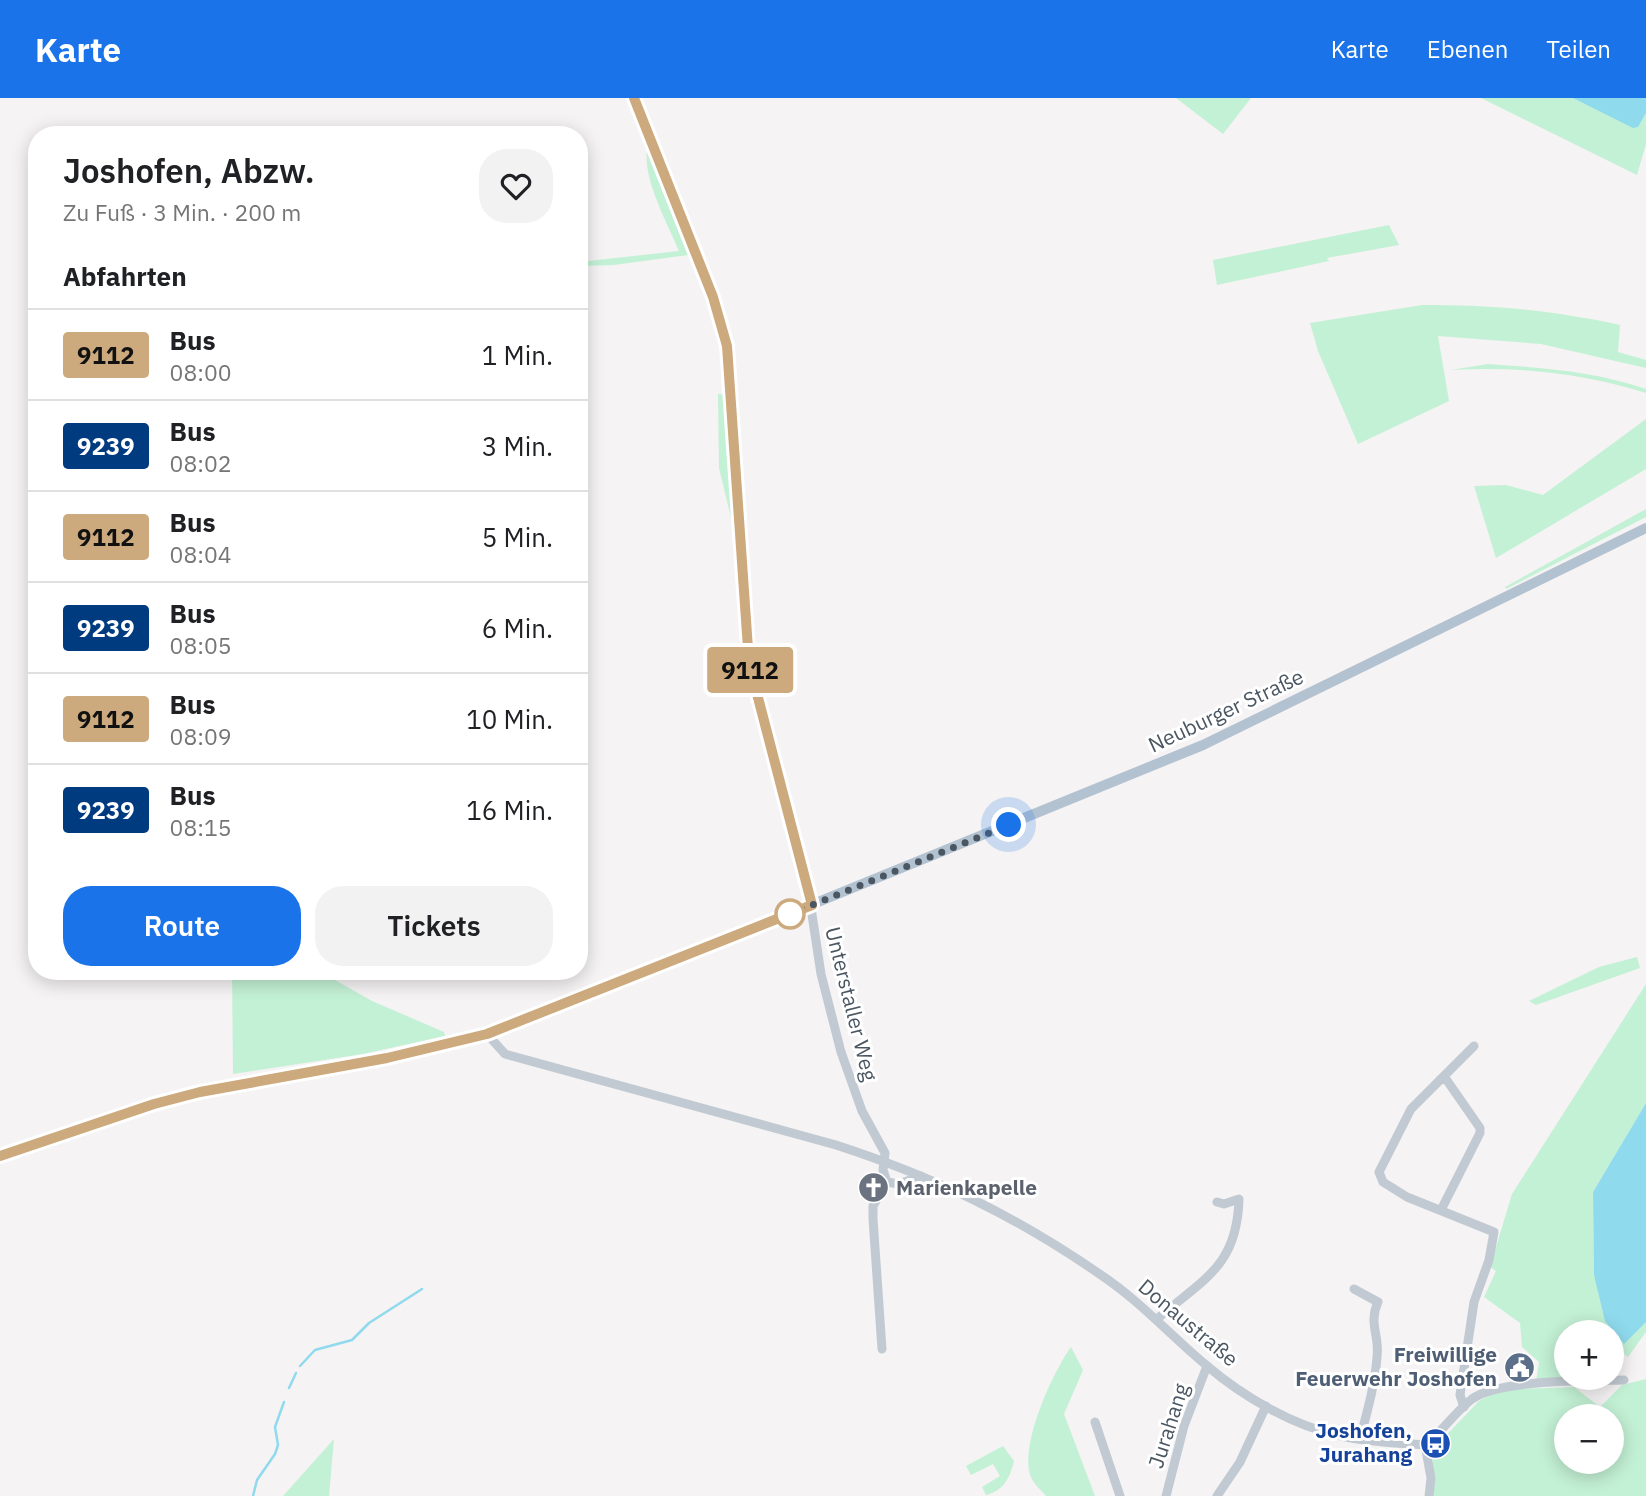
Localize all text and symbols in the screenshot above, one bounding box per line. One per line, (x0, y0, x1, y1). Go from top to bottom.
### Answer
text: Karte (35, 28, 121, 71)
text: Karte (1331, 33, 1389, 65)
text: Ebenen (1427, 33, 1508, 65)
text: Teilen (1546, 33, 1611, 65)
text: Joshofen, Abzw. (63, 149, 315, 192)
button: heart (479, 149, 553, 223)
text: Zu Fuß · 3 Min. · 200 m (63, 197, 301, 227)
text: Abfahrten (63, 259, 187, 293)
text: Bus (170, 323, 216, 357)
text: 1 Min. (482, 338, 553, 372)
text: 9112 (77, 339, 135, 371)
text: 08:00 (170, 357, 232, 387)
text: Bus (170, 414, 216, 448)
text: 3 Min. (482, 429, 553, 463)
text: 9239 (77, 430, 135, 462)
text: 08:02 (170, 448, 232, 478)
text: Bus (170, 505, 216, 539)
text: 5 Min. (482, 520, 553, 554)
text: 9112 (77, 521, 135, 553)
text: 08:04 (170, 539, 232, 569)
text: Bus (170, 596, 216, 630)
text: 6 Min. (482, 611, 553, 645)
text: 9239 (77, 612, 135, 644)
text: 08:05 (170, 630, 232, 660)
line badge: 9112 (701, 647, 799, 693)
text: 9112 (721, 654, 779, 686)
street label: Neuburger Straße (1143, 662, 1308, 758)
text: Bus (170, 687, 216, 721)
text: 10 Min. (466, 702, 553, 736)
text: 9112 (77, 703, 135, 735)
text: 08:09 (170, 721, 232, 751)
text: Bus (170, 778, 216, 812)
text: 16 Min. (466, 793, 553, 827)
text: 9239 (77, 794, 135, 826)
your location (991, 807, 1026, 842)
text: 08:15 (170, 812, 232, 842)
button: Route (63, 886, 301, 966)
button: Tickets (315, 886, 553, 966)
unlabelled marker (775, 899, 805, 929)
street label: Unterstaller Weg (819, 924, 885, 1084)
church icon: Marienkapelle (856, 1171, 890, 1205)
place label: Marienkapelle (896, 1173, 1037, 1201)
street label: Donaustraße (1133, 1272, 1244, 1372)
map controls (1554, 1320, 1624, 1474)
button: + (1554, 1320, 1624, 1390)
place label: Freiwillige Feuerwehr Joshofen (1295, 1340, 1497, 1392)
public building icon: Freiwillige Feuerwehr Joshofen (1503, 1350, 1537, 1384)
street label: Jurahang (1141, 1380, 1195, 1472)
button: − (1554, 1404, 1624, 1474)
place label: Joshofen, Jurahang (1315, 1416, 1412, 1468)
bus stop icon: Joshofen, Jurahang (1418, 1426, 1452, 1460)

